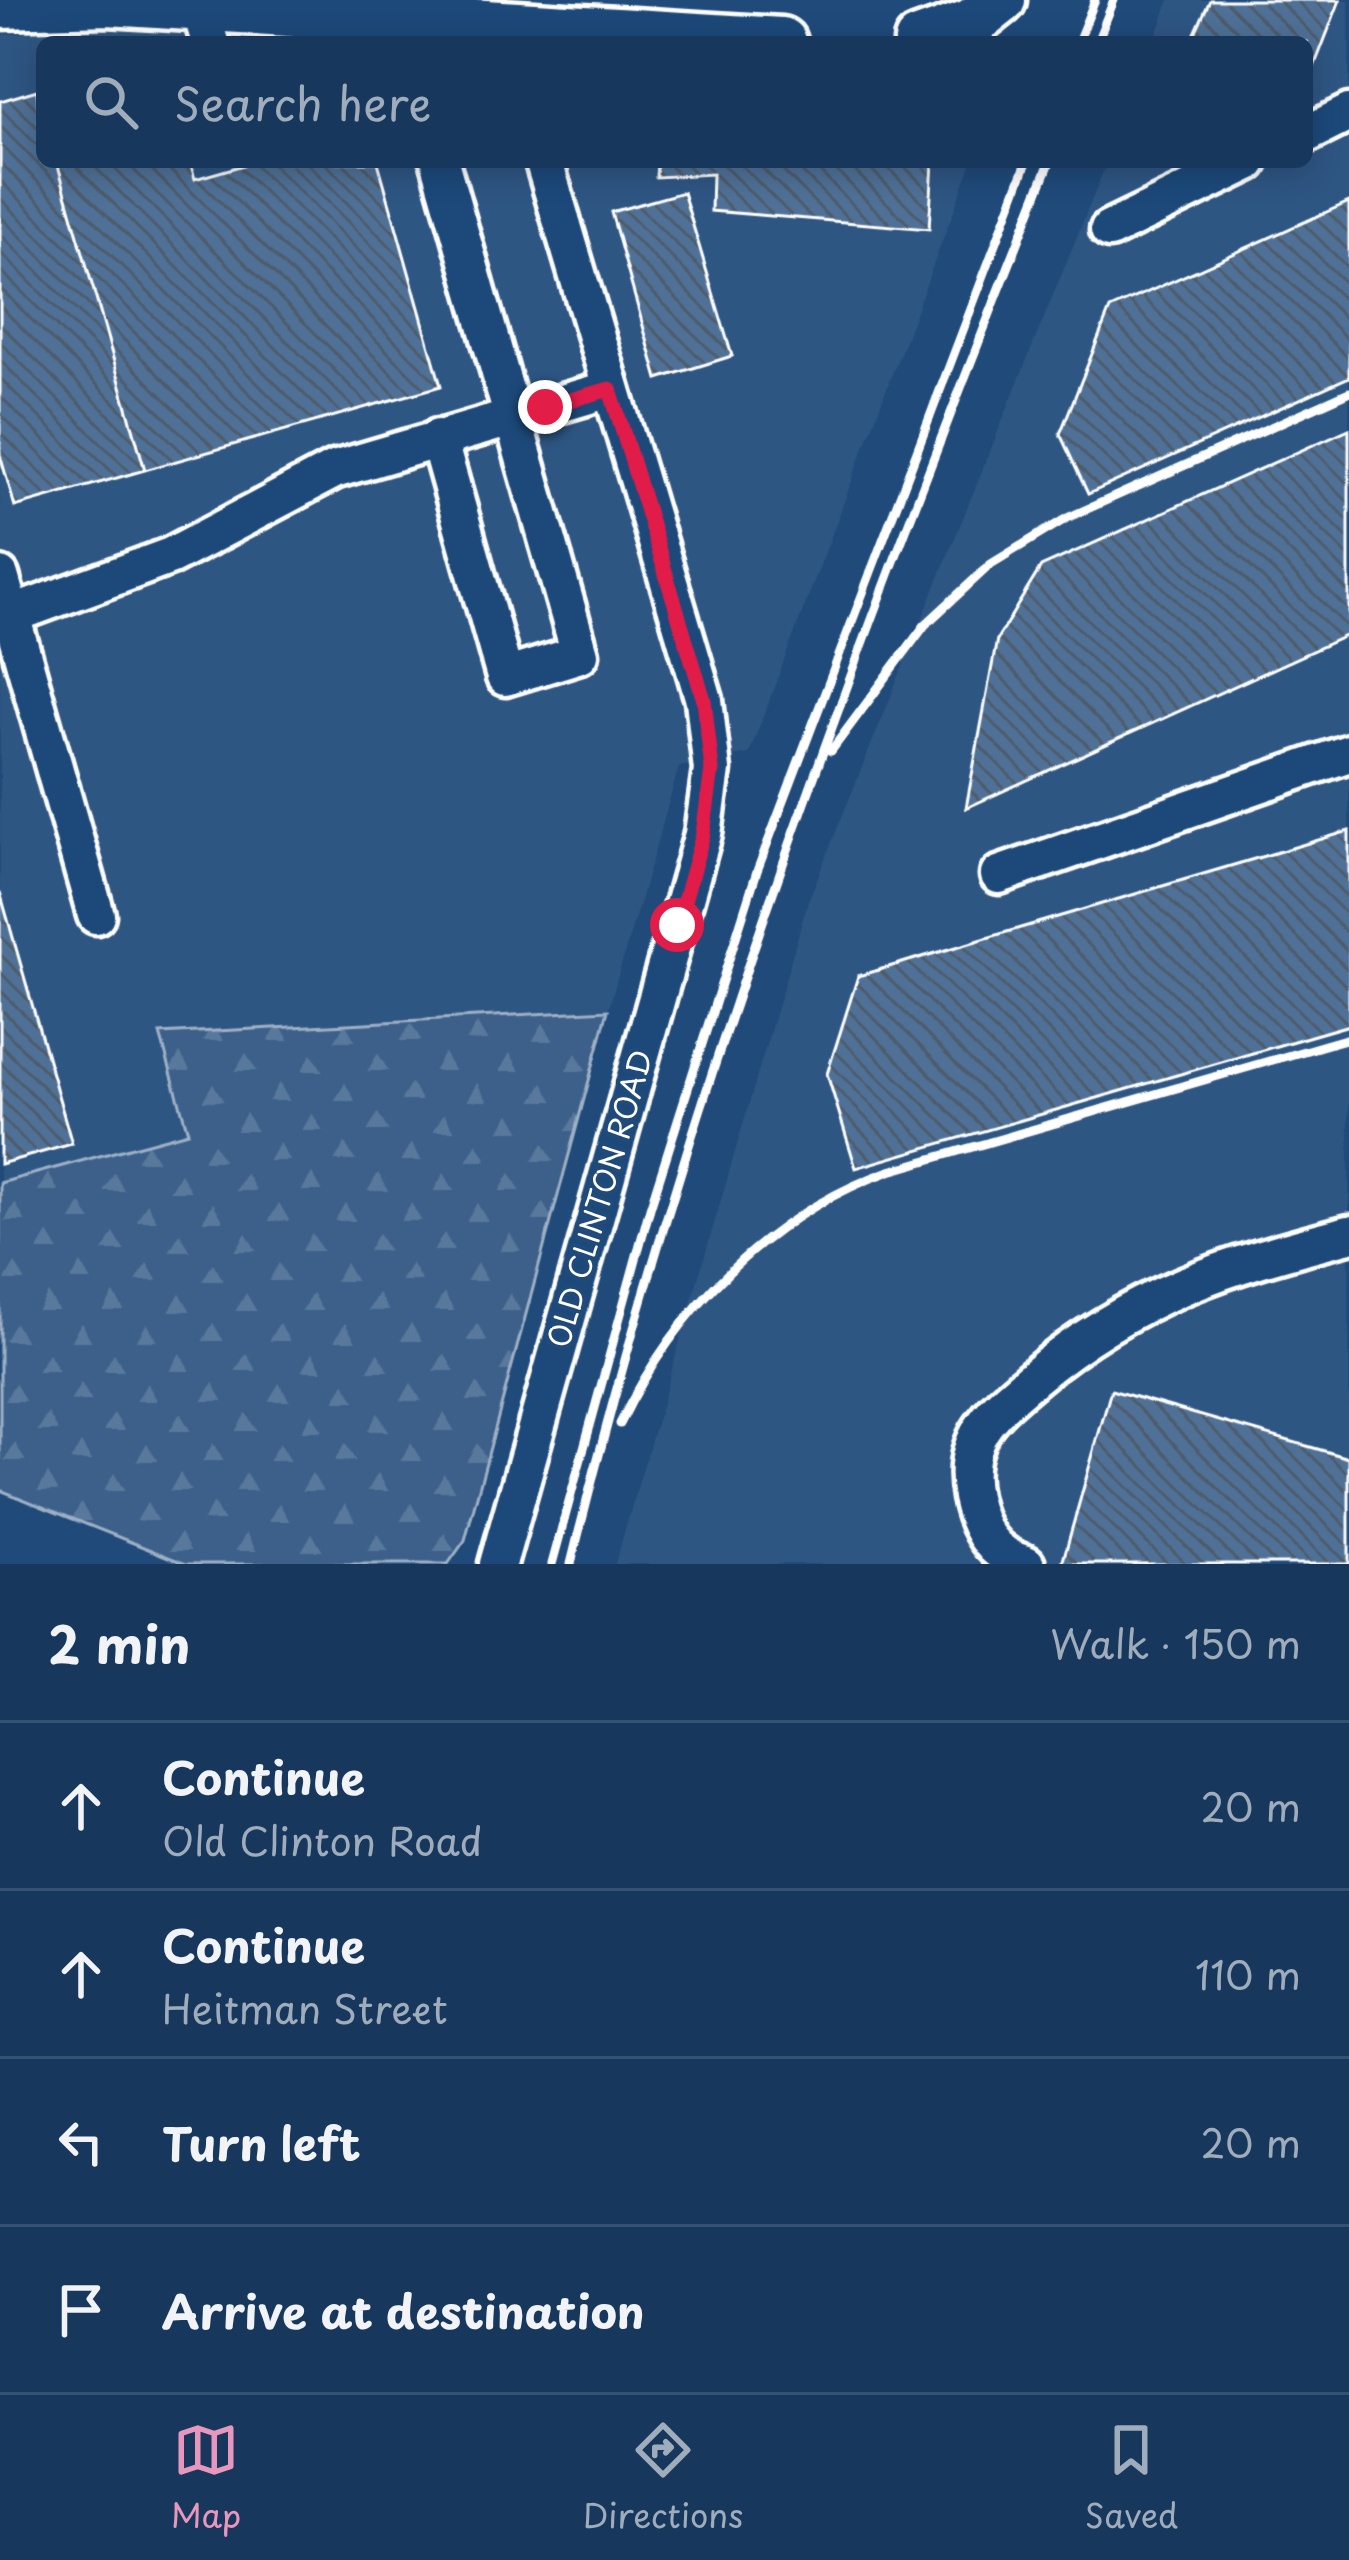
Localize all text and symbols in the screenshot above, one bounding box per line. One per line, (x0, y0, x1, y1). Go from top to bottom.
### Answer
search box (36, 36, 1313, 168)
text: Search here (174, 68, 431, 136)
icon: search (78, 69, 144, 135)
route end (518, 380, 572, 434)
route start (650, 898, 704, 952)
street label: OLD CLINTON ROAD (535, 1044, 663, 1352)
text: 2 min (48, 1604, 190, 1681)
text: Walk · 150 m (1050, 1613, 1301, 1672)
text: Continue (162, 1742, 365, 1810)
icon: ahead (48, 1773, 114, 1839)
text: 20 m (1200, 1776, 1301, 1835)
text: Old Clinton Road (162, 1810, 482, 1869)
text: Continue (162, 1910, 365, 1978)
icon: ahead (48, 1941, 114, 2007)
text: 110 m (1195, 1944, 1301, 2003)
text: Heitman Street (162, 1978, 448, 2037)
text: Turn left (162, 2108, 361, 2176)
icon: left (48, 2109, 114, 2175)
text: 20 m (1200, 2112, 1301, 2171)
text: Arrive at destination (162, 2276, 645, 2344)
icon: arrive (48, 2277, 114, 2343)
tab: Map (171, 2417, 241, 2539)
tab: Directions (583, 2417, 743, 2539)
tab: Saved (1085, 2417, 1178, 2539)

